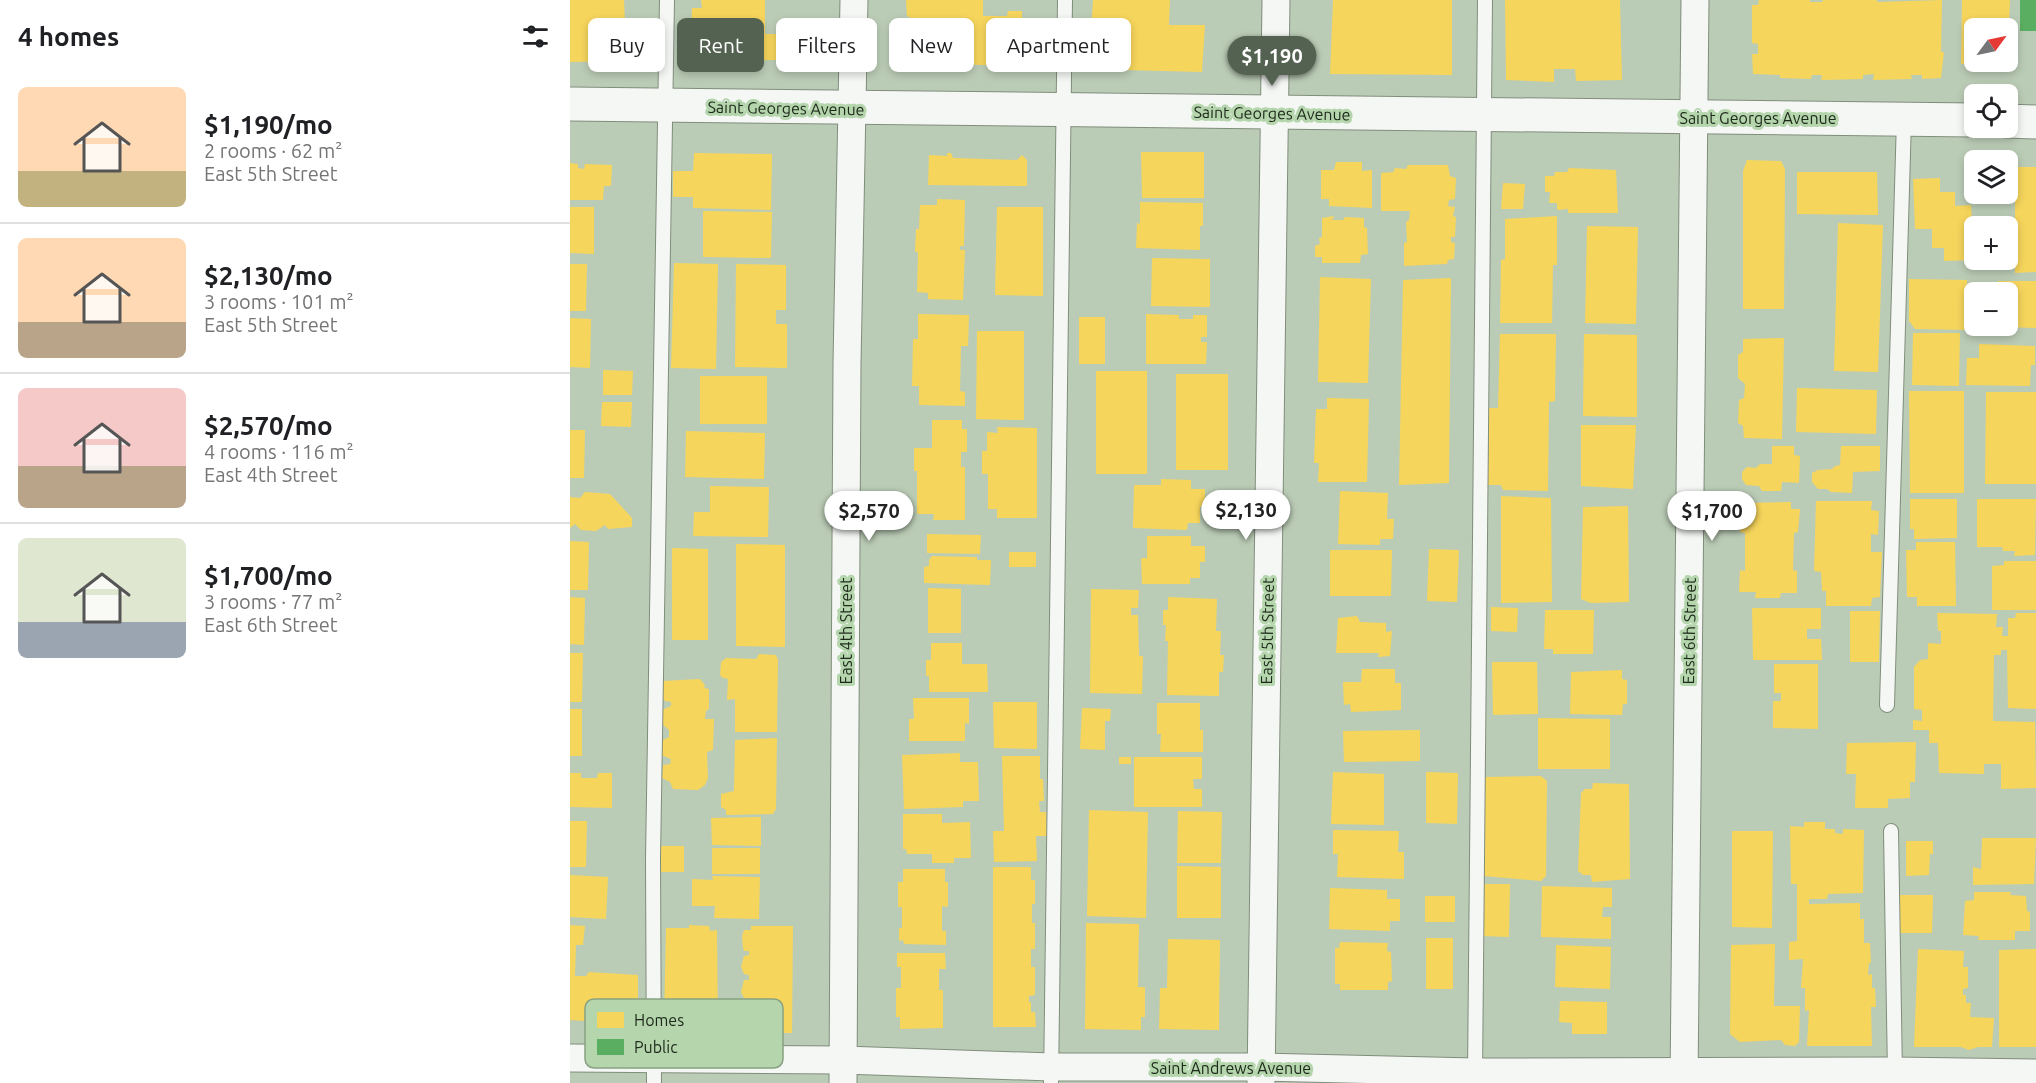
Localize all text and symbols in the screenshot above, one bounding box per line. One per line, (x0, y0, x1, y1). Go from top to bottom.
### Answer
chip: Buy (588, 18, 665, 72)
chip: Rent (677, 18, 764, 72)
chip: Filters (776, 18, 877, 72)
chip: New (889, 18, 974, 72)
chip: Apartment (986, 18, 1131, 72)
north arrow (1964, 18, 2018, 72)
map controls (1964, 18, 2018, 336)
icon: filters (519, 20, 552, 53)
text: 4 homes (18, 22, 119, 51)
pin: $1,190 (1223, 36, 1321, 87)
text: $1,190 (1241, 44, 1303, 67)
button: locate (1964, 84, 2018, 138)
street label: Saint Georges Avenue (707, 98, 865, 118)
street label: Saint Georges Avenue (1193, 103, 1351, 123)
street label: Saint Georges Avenue (1680, 109, 1837, 127)
text: $1,190/mo (204, 110, 333, 139)
icon: home (66, 111, 138, 183)
text: 2 rooms · 62 m² (204, 139, 342, 162)
button: layers (1964, 150, 2018, 204)
text: East 5th Street (204, 162, 338, 185)
button: + (1964, 216, 2018, 270)
text: $2,130/mo (204, 261, 333, 290)
icon: home (66, 262, 138, 334)
button: − (1964, 282, 2018, 336)
text: 3 rooms · 101 m² (204, 290, 354, 313)
text: East 5th Street (204, 313, 338, 336)
text: $2,570/mo (204, 411, 333, 440)
icon: home (66, 412, 138, 484)
text: 4 rooms · 116 m² (204, 440, 354, 463)
text: East 4th Street (204, 463, 338, 486)
pin: $2,130 (1197, 490, 1295, 541)
pin: $2,570 (820, 491, 918, 542)
pin: $1,700 (1663, 491, 1761, 542)
text: $2,130 (1215, 498, 1277, 521)
text: $2,570 (838, 499, 900, 522)
text: $1,700 (1681, 499, 1743, 522)
text: $1,700/mo (204, 561, 333, 590)
icon: home (66, 562, 138, 634)
street label: East 4th Street (837, 577, 855, 684)
street label: East 5th Street (1257, 577, 1277, 685)
street label: East 6th Street (1679, 577, 1699, 685)
text: 3 rooms · 77 m² (204, 590, 342, 613)
text: East 6th Street (204, 613, 338, 636)
legend (585, 999, 783, 1068)
text: Homes (634, 1011, 684, 1029)
text: Public (634, 1038, 678, 1056)
street label: Saint Andrews Avenue (1151, 1059, 1311, 1077)

